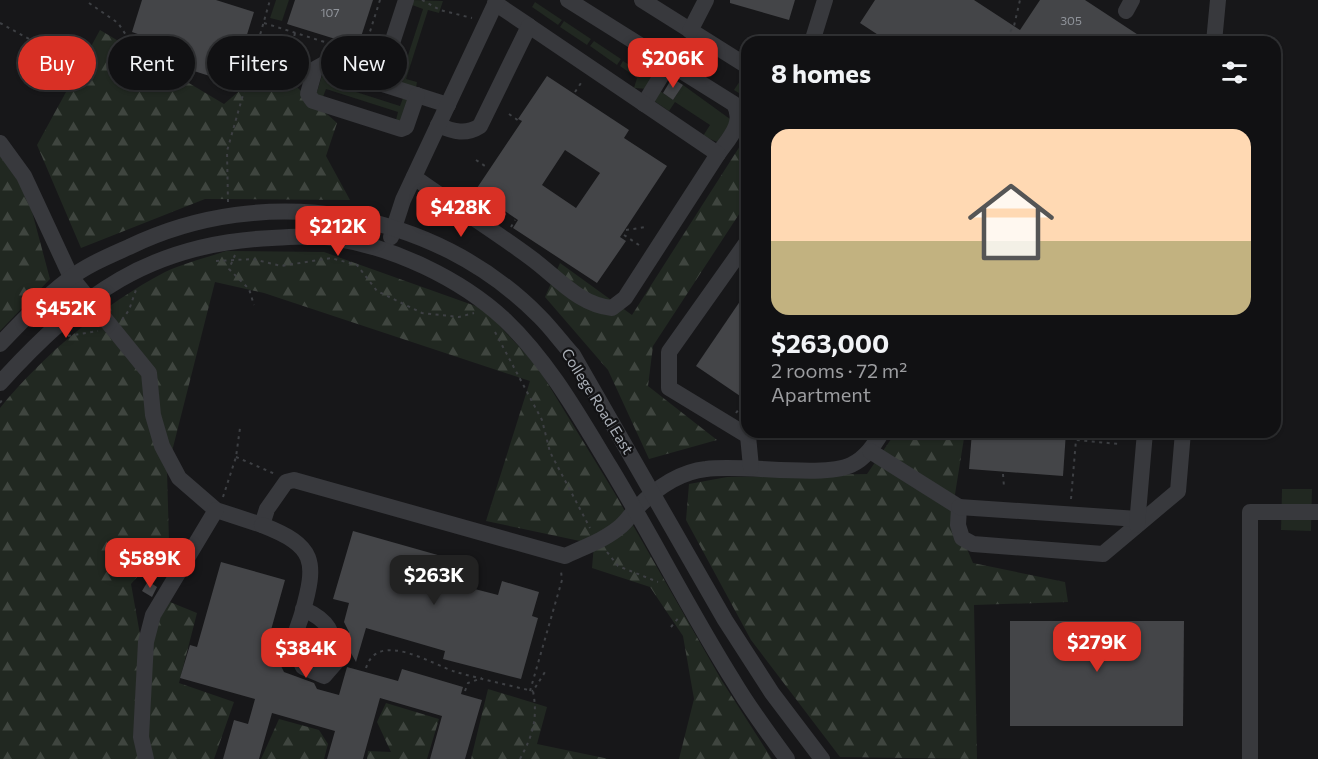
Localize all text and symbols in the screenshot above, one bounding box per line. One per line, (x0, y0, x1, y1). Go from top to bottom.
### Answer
house number: 107 (320, 5, 340, 19)
house number: 305 (1060, 13, 1082, 27)
chip: Buy (18, 36, 96, 90)
chip: Rent (108, 36, 195, 90)
chip: Filters (207, 36, 309, 90)
chip: New (321, 36, 407, 90)
pin: $206K (631, 38, 715, 89)
text: $206K (642, 45, 704, 69)
icon: filters (1218, 56, 1251, 89)
text: 8 homes (771, 57, 871, 88)
icon: home (957, 168, 1065, 276)
pin: $428K (419, 187, 503, 238)
text: $428K (430, 194, 492, 218)
pin: $212K (296, 206, 380, 257)
text: $212K (309, 213, 367, 237)
pin: $452K (24, 288, 108, 339)
text: $452K (36, 295, 96, 319)
text: $263,000 (771, 327, 889, 358)
street label: College Road East (558, 345, 638, 457)
text: 2 rooms · 72 m² (771, 358, 907, 382)
text: Apartment (771, 382, 871, 406)
pin: $589K (108, 538, 192, 589)
text: $589K (119, 545, 181, 569)
pin: $263K (392, 555, 476, 606)
text: $263K (404, 562, 464, 586)
pin: $279K (1055, 622, 1139, 673)
pin: $384K (264, 628, 348, 679)
text: $279K (1067, 629, 1127, 653)
text: $384K (275, 635, 337, 659)

